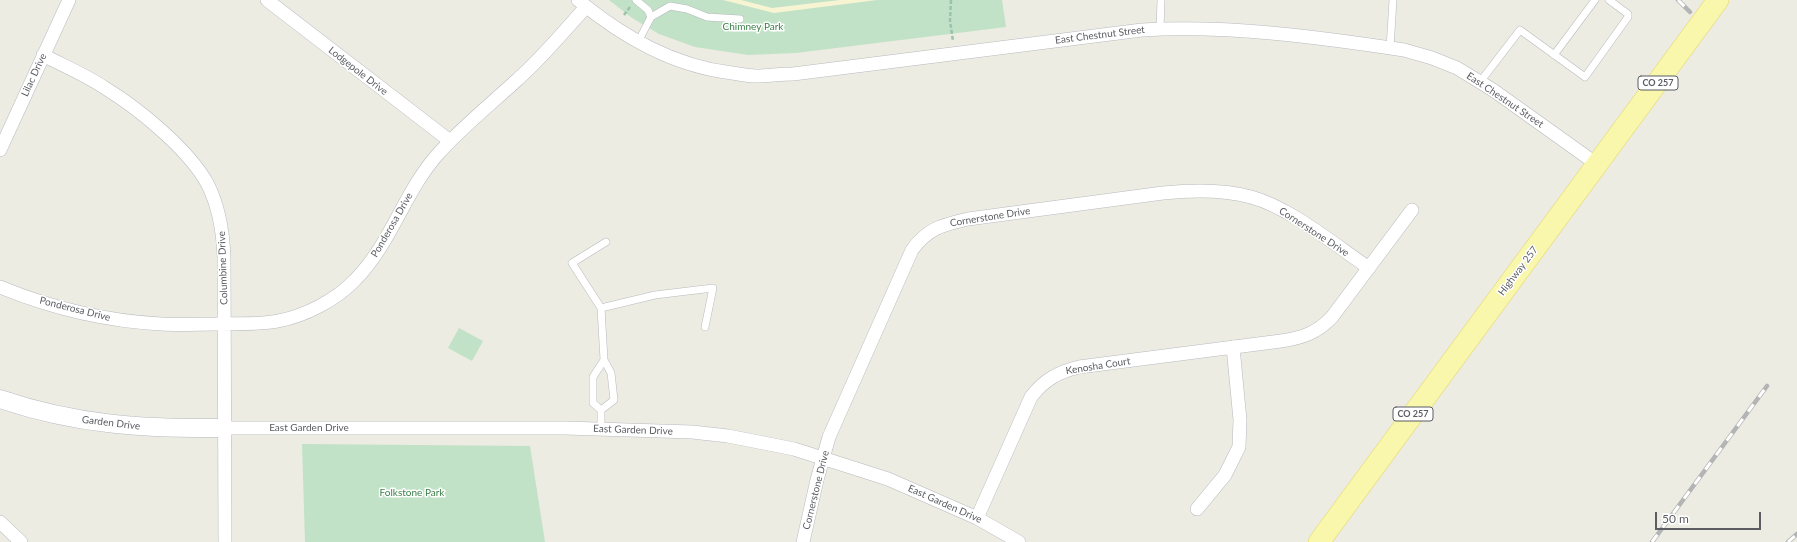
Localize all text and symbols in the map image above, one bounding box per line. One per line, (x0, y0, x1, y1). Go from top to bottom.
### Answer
park label: Chimney Park (723, 21, 783, 33)
street label: East Chestnut Street (1054, 24, 1146, 46)
street label: Lodgepole Drive (326, 44, 390, 98)
street label: Lilac Drive (19, 52, 49, 98)
street label: East Chestnut Street (1464, 70, 1546, 130)
road number: CO 257 (1638, 76, 1678, 90)
street label: Ponderosa Drive (369, 191, 415, 259)
street label: Cornerstone Drive (949, 205, 1031, 229)
street label: Cornerstone Drive (1277, 205, 1351, 259)
street label: Columbine Drive (216, 231, 230, 305)
street label: Highway 257 (1496, 244, 1540, 298)
street label: Ponderosa Drive (38, 294, 112, 324)
street label: Kenosha Court (1065, 355, 1131, 377)
road number: CO 257 (1393, 407, 1433, 421)
street label: Garden Drive (81, 413, 141, 433)
street label: East Garden Drive (269, 422, 349, 434)
street label: East Garden Drive (593, 423, 673, 437)
street label: Cornerstone Drive (800, 449, 832, 531)
street label: East Garden Drive (906, 482, 984, 526)
park label: Folkstone Park (380, 487, 444, 499)
scale bar (1657, 504, 1763, 530)
text: 50 m (1662, 511, 1689, 526)

